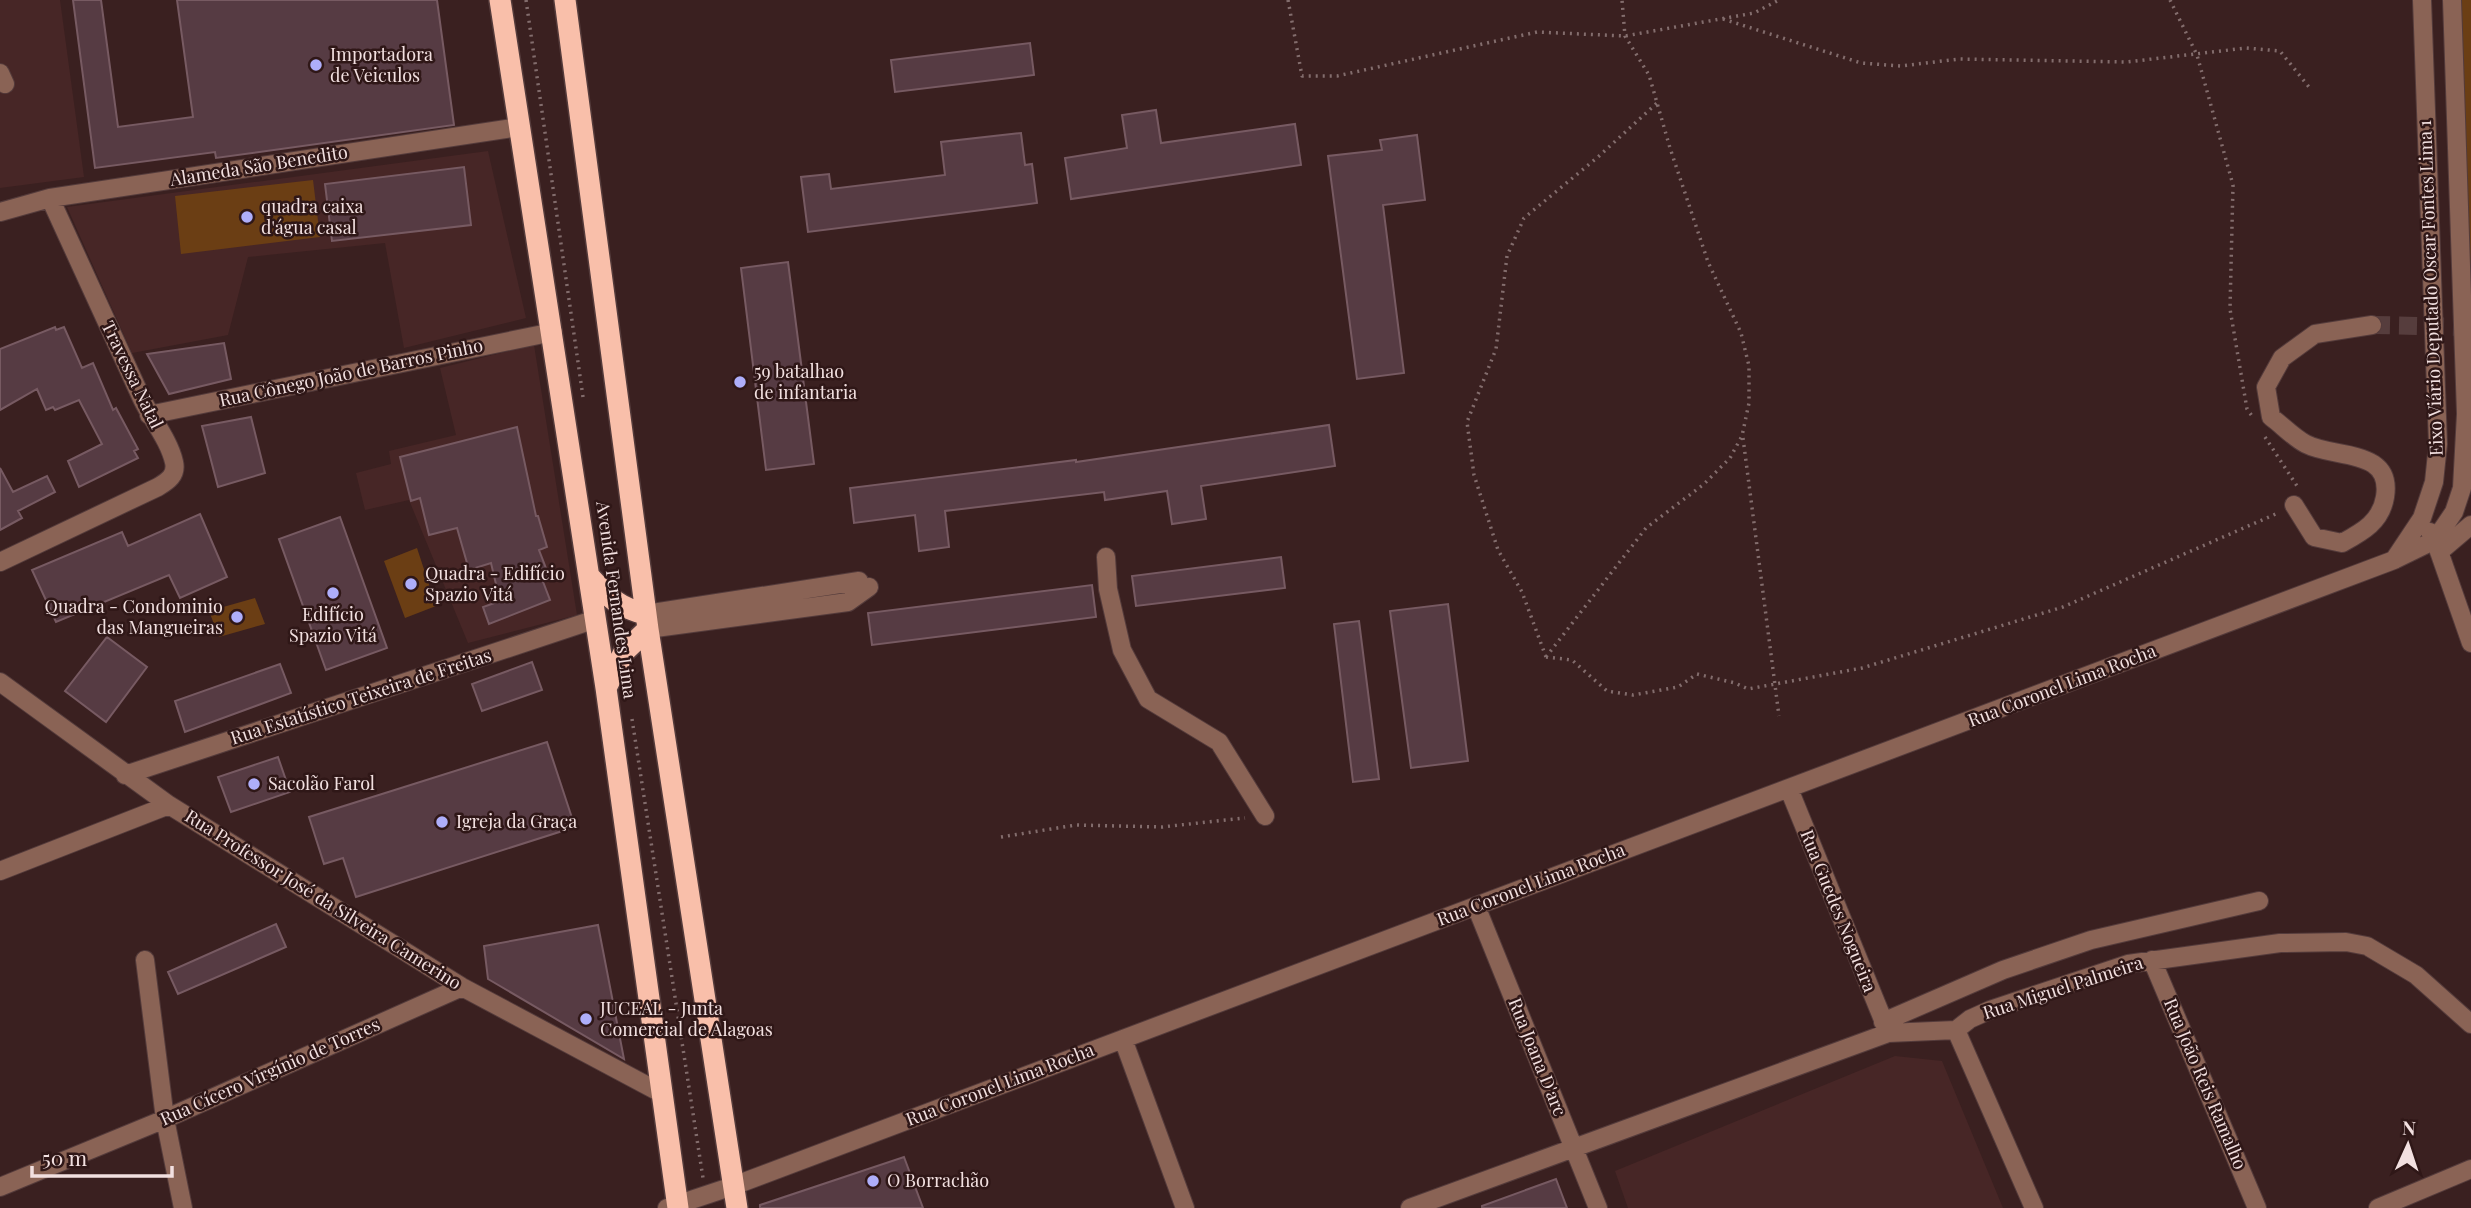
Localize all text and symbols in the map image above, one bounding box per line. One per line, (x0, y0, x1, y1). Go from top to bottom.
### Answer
place label: Importadora de Veiculos (330, 42, 433, 87)
marker: Importadora de Veiculos (308, 57, 324, 73)
street label: Eixo Viário Deputado Oscar Fontes Lima 1 (2412, 119, 2448, 456)
street label: Alameda São Benedito (167, 139, 349, 191)
place label: quadra caixa d'água casal (261, 194, 364, 239)
marker: quadra caixa d'água casal (239, 209, 255, 225)
street label: Travessa Natal (96, 317, 169, 432)
street label: Rua Cônego João de Barros Pinho (217, 332, 485, 412)
place label: 59 batalhao de infantaria (754, 359, 857, 404)
marker: 59 batalhao de infantaria (732, 374, 748, 390)
street label: Avenida Fernandes Lima (591, 499, 643, 700)
place label: Quadra - Edifício Spazio Vitá (425, 561, 565, 606)
marker: Quadra - Edifício Spazio Vitá (403, 576, 419, 592)
marker: Edifício Spazio Vitá (325, 585, 341, 601)
place label: Quadra - Condominio das Mangueiras (45, 594, 223, 639)
place label: Edifício Spazio Vitá (289, 602, 377, 647)
marker: Quadra - Condominio das Mangueiras (229, 609, 245, 625)
street label: Rua Coronel Lima Rocha (1964, 638, 2159, 732)
street label: Rua Estatístico Teixeira de Freitas (227, 642, 494, 750)
place label: Sacolão Farol (268, 771, 375, 795)
marker: Sacolão Farol (246, 776, 262, 792)
street label: Rua Professor José da Silveira Camerino (181, 804, 466, 995)
place label: Igreja da Graça (456, 809, 577, 833)
marker: Igreja da Graça (434, 814, 450, 830)
street label: Rua Guedes Nogueira (1795, 826, 1883, 995)
street label: Rua Coronel Lima Rocha (1433, 837, 1628, 931)
street label: Rua Miguel Palmeira (1980, 950, 2146, 1024)
street label: Rua Joana D'arc (1503, 994, 1573, 1119)
street label: Rua João Reis Ramalho (2159, 994, 2253, 1173)
place label: JUCEAL - Junta Comercial de Alagoas (599, 996, 773, 1041)
marker: JUCEAL - Junta Comercial de Alagoas (578, 1011, 594, 1027)
street label: Rua Cícero Virgínio de Torres (156, 1012, 383, 1130)
street label: Rua Coronel Lima Rocha (902, 1037, 1097, 1131)
north arrow (2373, 1110, 2443, 1180)
text: N (2401, 1114, 2417, 1140)
scale bar (32, 1134, 172, 1178)
text: 50 m (42, 1143, 88, 1171)
place label: O Borrachão (887, 1168, 989, 1192)
marker: O Borrachão (865, 1173, 881, 1189)

